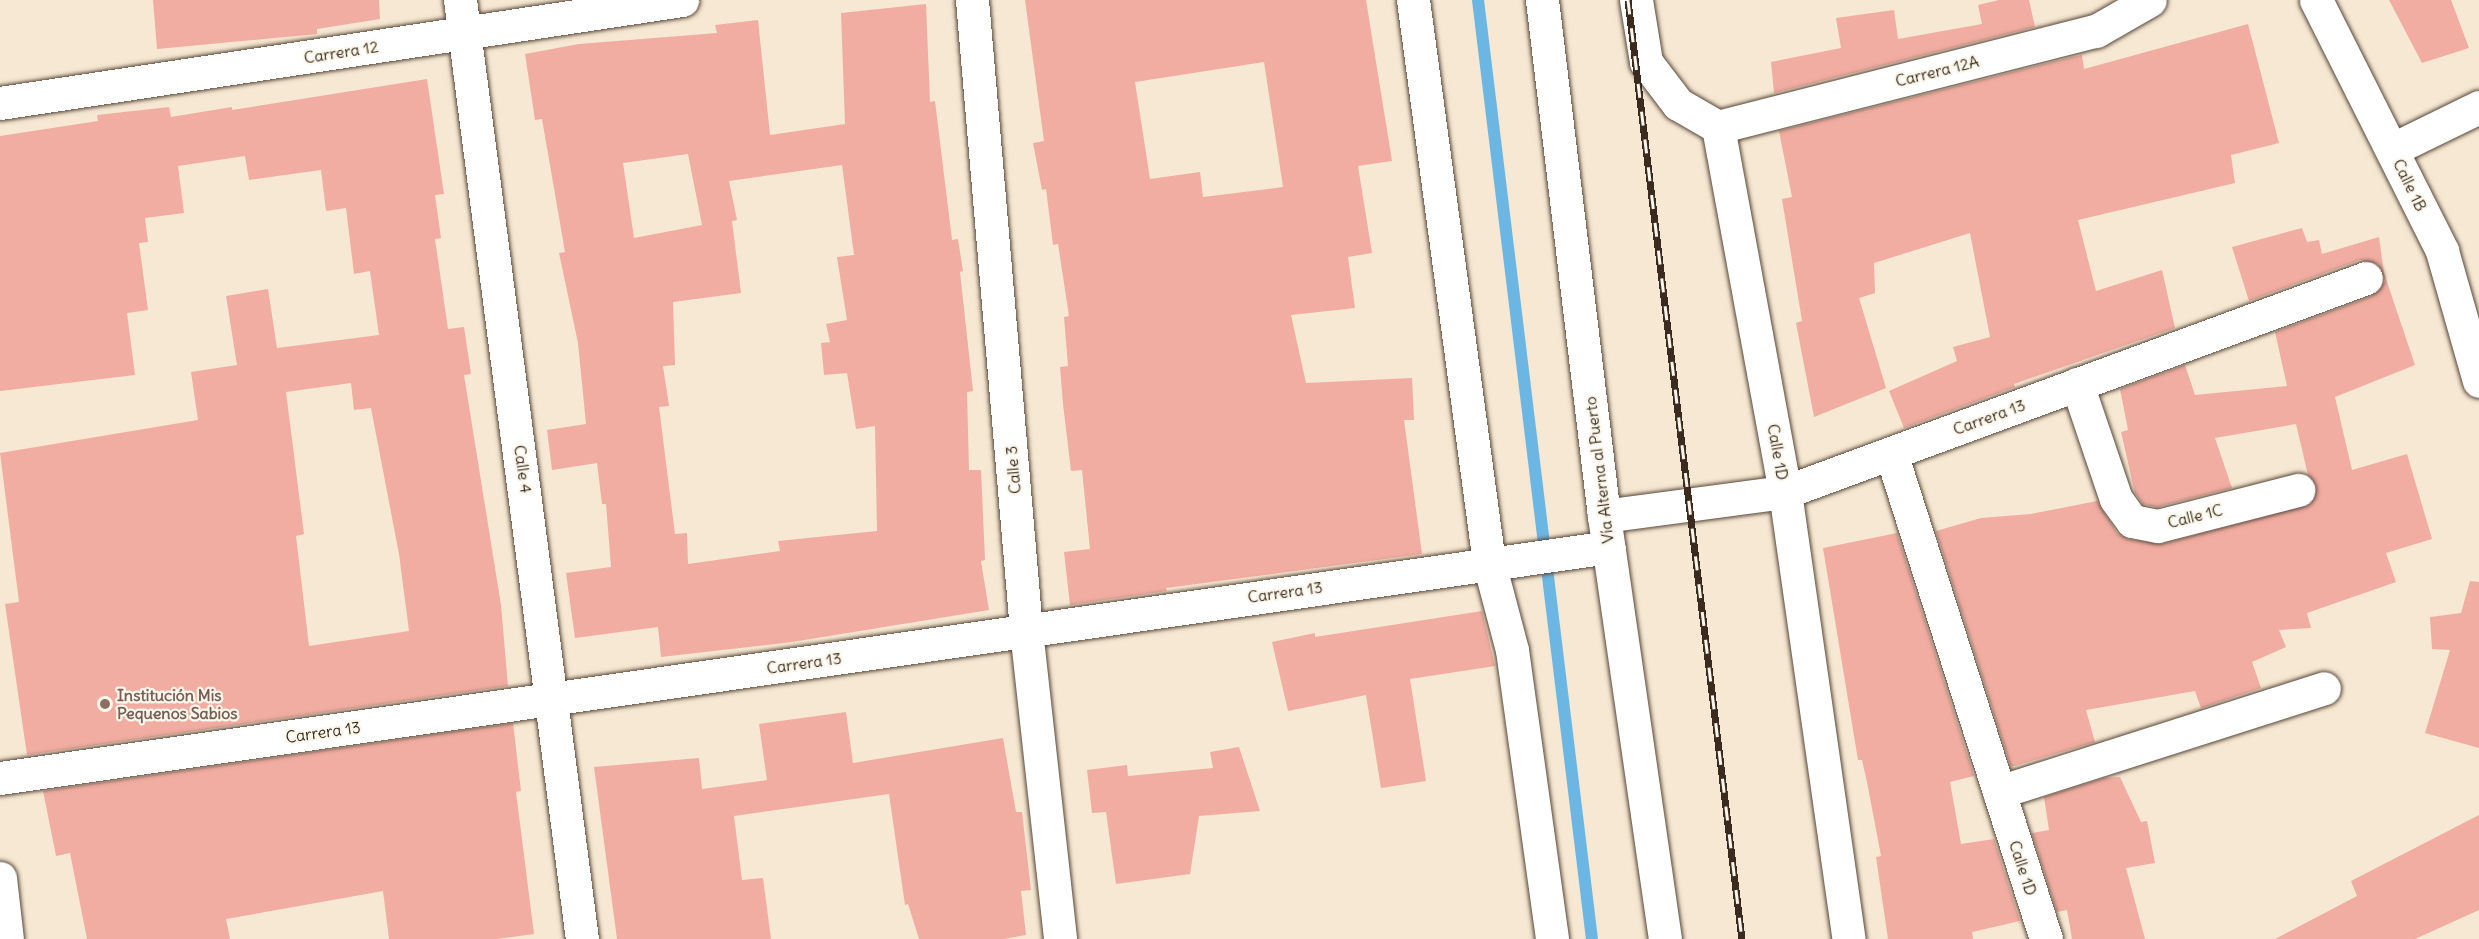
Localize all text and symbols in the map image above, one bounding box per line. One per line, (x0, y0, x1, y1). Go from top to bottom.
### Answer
street label: Carrera 12 (302, 37, 380, 67)
street label: Carrera 12A (1893, 51, 1981, 91)
street label: Calle 1B (2389, 156, 2431, 214)
street label: Vía Alterna al Puerto (1580, 395, 1618, 545)
street label: Carrera 13 (1950, 395, 2028, 439)
street label: Calle 1D (1764, 422, 1792, 482)
street label: Calle 4 (510, 444, 536, 494)
street label: Calle 3 (1001, 445, 1025, 495)
street label: Calle 1C (2166, 500, 2224, 532)
street label: Carrera 13 (1246, 577, 1324, 607)
street label: Carrera 13 (765, 648, 843, 678)
place label: Institución Mis Pequenos Sabios (117, 685, 237, 723)
marker: Institución Mis Pequenos Sabios (98, 697, 112, 711)
street label: Carrera 13 (284, 717, 362, 747)
street label: Calle 1D (2005, 838, 2041, 898)

